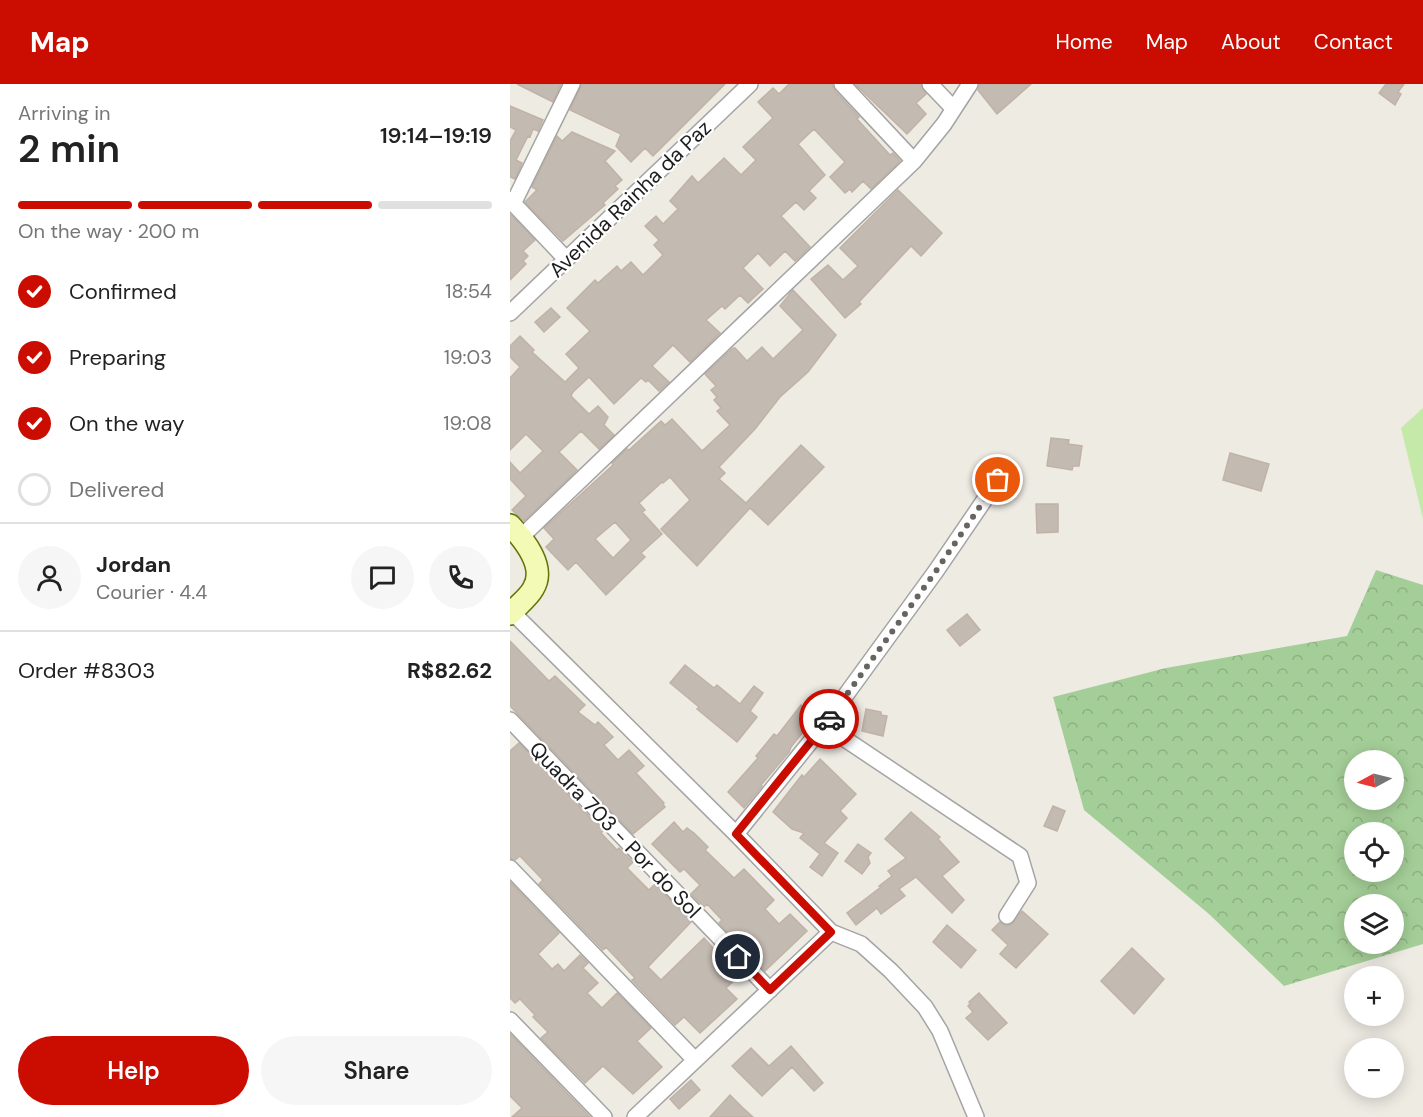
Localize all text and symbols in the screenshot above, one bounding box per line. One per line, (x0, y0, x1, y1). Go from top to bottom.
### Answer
text: Map (30, 24, 90, 61)
text: Home (1055, 28, 1113, 56)
text: Map (1146, 28, 1188, 56)
text: About (1221, 28, 1281, 56)
text: Contact (1314, 28, 1393, 56)
text: Arriving in (18, 100, 110, 126)
street label: Avenida Rainha da Paz (543, 114, 717, 284)
text: 19:14–19:19 (380, 121, 492, 150)
text: 2 min (18, 123, 120, 174)
text: On the way · 200 m (18, 218, 199, 244)
icon: check (18, 275, 51, 308)
text: Confirmed (69, 277, 177, 306)
text: 18:54 (445, 278, 492, 304)
icon: check (18, 341, 51, 374)
text: Preparing (69, 343, 166, 372)
text: 19:03 (444, 344, 492, 370)
icon: check (18, 407, 51, 440)
text: On the way (69, 409, 184, 438)
text: 19:08 (443, 410, 492, 436)
pin (972, 454, 1023, 505)
icon: bag (981, 463, 1014, 496)
text: Delivered (69, 475, 164, 504)
button: person (18, 546, 81, 609)
button: chat (351, 546, 414, 609)
button: phone (429, 546, 492, 609)
text: Jordan (96, 550, 171, 579)
text: Courier · 4.4 (96, 579, 207, 605)
text: Order #8303 (18, 656, 155, 685)
text: R$82.62 (407, 656, 492, 685)
courier (799, 689, 859, 749)
icon: car (813, 703, 846, 736)
street label: Quadra 703 - Por do Sol (523, 735, 707, 925)
north arrow (1344, 750, 1404, 810)
map controls (1344, 750, 1404, 1098)
button: locate (1344, 822, 1404, 882)
button: layers (1344, 894, 1404, 954)
pin (712, 931, 763, 982)
icon: home (721, 940, 754, 973)
button: + (1344, 966, 1404, 1026)
button: Help (18, 1036, 249, 1105)
button: Share (261, 1036, 492, 1105)
button: − (1344, 1038, 1404, 1098)

